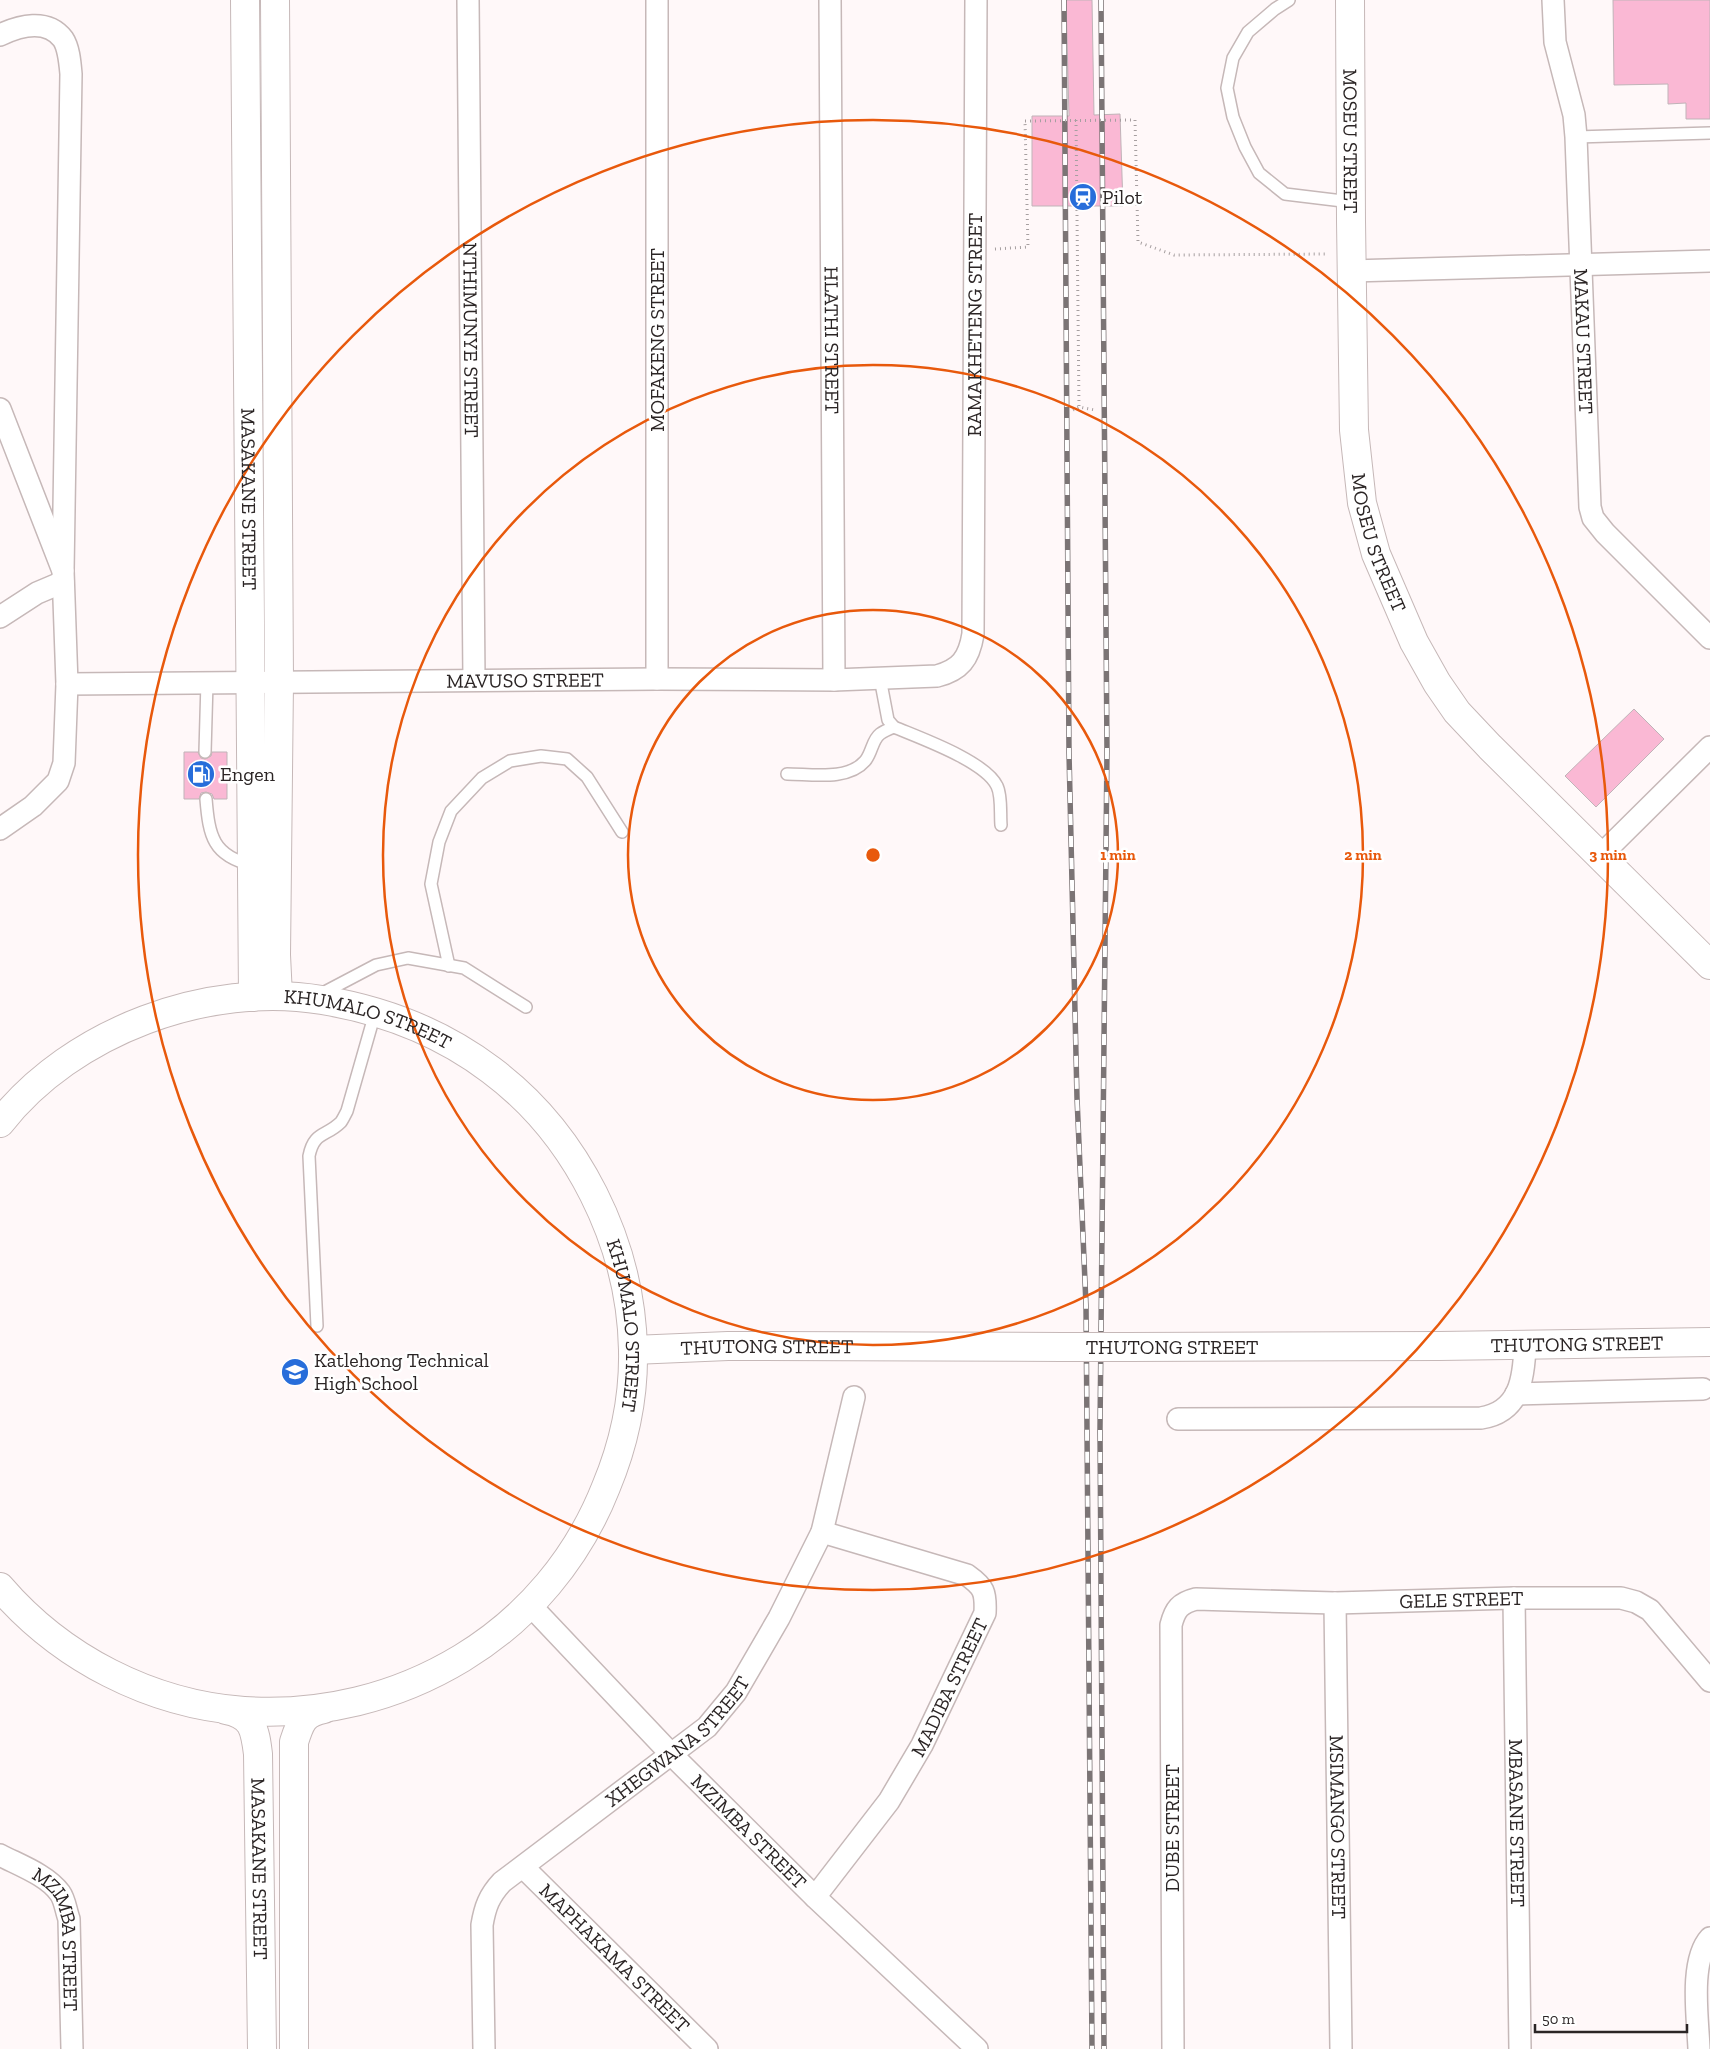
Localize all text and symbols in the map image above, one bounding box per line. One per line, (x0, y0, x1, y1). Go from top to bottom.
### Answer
street label: MOSEU STREET (1338, 69, 1363, 213)
station icon: Pilot (1068, 182, 1098, 212)
place label: Pilot (1102, 185, 1143, 209)
street label: RAMAKHETENG STREET (962, 213, 987, 437)
street label: NTHIMUNYE STREET (458, 242, 484, 438)
street label: MOFAKENG STREET (645, 248, 669, 432)
street label: HLATHI STREET (820, 266, 844, 414)
street label: MAKAU STREET (1569, 268, 1598, 415)
street label: MASAKANE STREET (236, 408, 262, 590)
street label: MOSEU STREET (1347, 472, 1412, 616)
street label: MAVUSO STREET (446, 667, 604, 693)
fuel station icon: Engen (186, 759, 216, 789)
place label: Engen (220, 762, 276, 786)
centre of rings (864, 846, 882, 864)
text: 1 min (1100, 846, 1136, 864)
text: 2 min (1344, 846, 1382, 864)
text: 3 min (1589, 846, 1627, 864)
street label: KHUMALO STREET (283, 984, 456, 1054)
street label: KHUMALO STREET (602, 1236, 645, 1413)
street label: THUTONG STREET (1490, 1331, 1664, 1357)
street label: THUTONG STREET (680, 1334, 853, 1360)
street label: THUTONG STREET (1086, 1335, 1258, 1359)
place label: Katlehong Technical High School (314, 1348, 489, 1395)
school or university icon: Katlehong Technical High School (280, 1357, 310, 1387)
street label: GELE STREET (1399, 1586, 1523, 1613)
street label: MADIBA STREET (906, 1614, 993, 1761)
street label: XHEGWANA STREET (601, 1672, 755, 1812)
street label: MSIMANGO STREET (1325, 1735, 1351, 1919)
street label: MBASANE STREET (1504, 1739, 1530, 1907)
street label: DUBE STREET (1160, 1764, 1184, 1892)
street label: MZIMBA STREET (686, 1769, 812, 1894)
street label: MASAKANE STREET (246, 1778, 273, 1960)
street label: MZIMBA STREET (28, 1862, 83, 2012)
street label: MAPHAKAMA STREET (535, 1878, 695, 2037)
scale bar (1535, 2002, 1688, 2034)
text: 50 m (1542, 2010, 1575, 2028)

